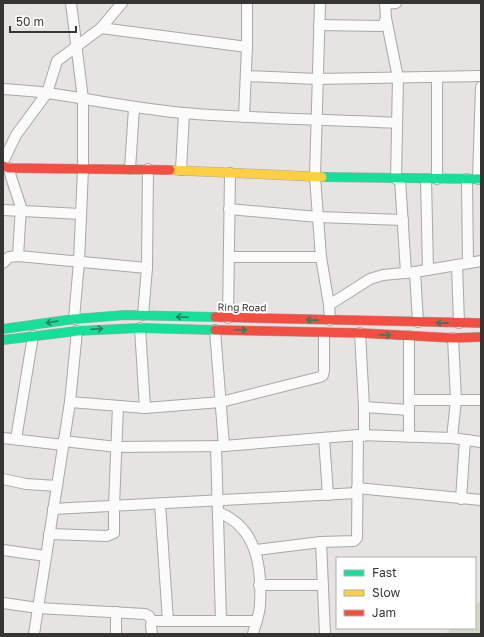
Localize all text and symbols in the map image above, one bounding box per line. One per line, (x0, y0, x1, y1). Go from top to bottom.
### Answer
scale bar (10, 8, 76, 34)
text: 50 m (16, 14, 44, 29)
street label: Ring Road (218, 301, 266, 313)
one-way arrow (176, 313, 189, 320)
one-way arrow (306, 316, 319, 324)
one-way arrow (46, 318, 59, 326)
one-way arrow (436, 319, 449, 326)
one-way arrow (90, 326, 103, 333)
one-way arrow (234, 327, 247, 334)
one-way arrow (378, 331, 391, 338)
legend (336, 557, 476, 629)
text: Fast (372, 565, 397, 580)
text: Slow (372, 585, 400, 600)
text: Jam (372, 605, 396, 620)

